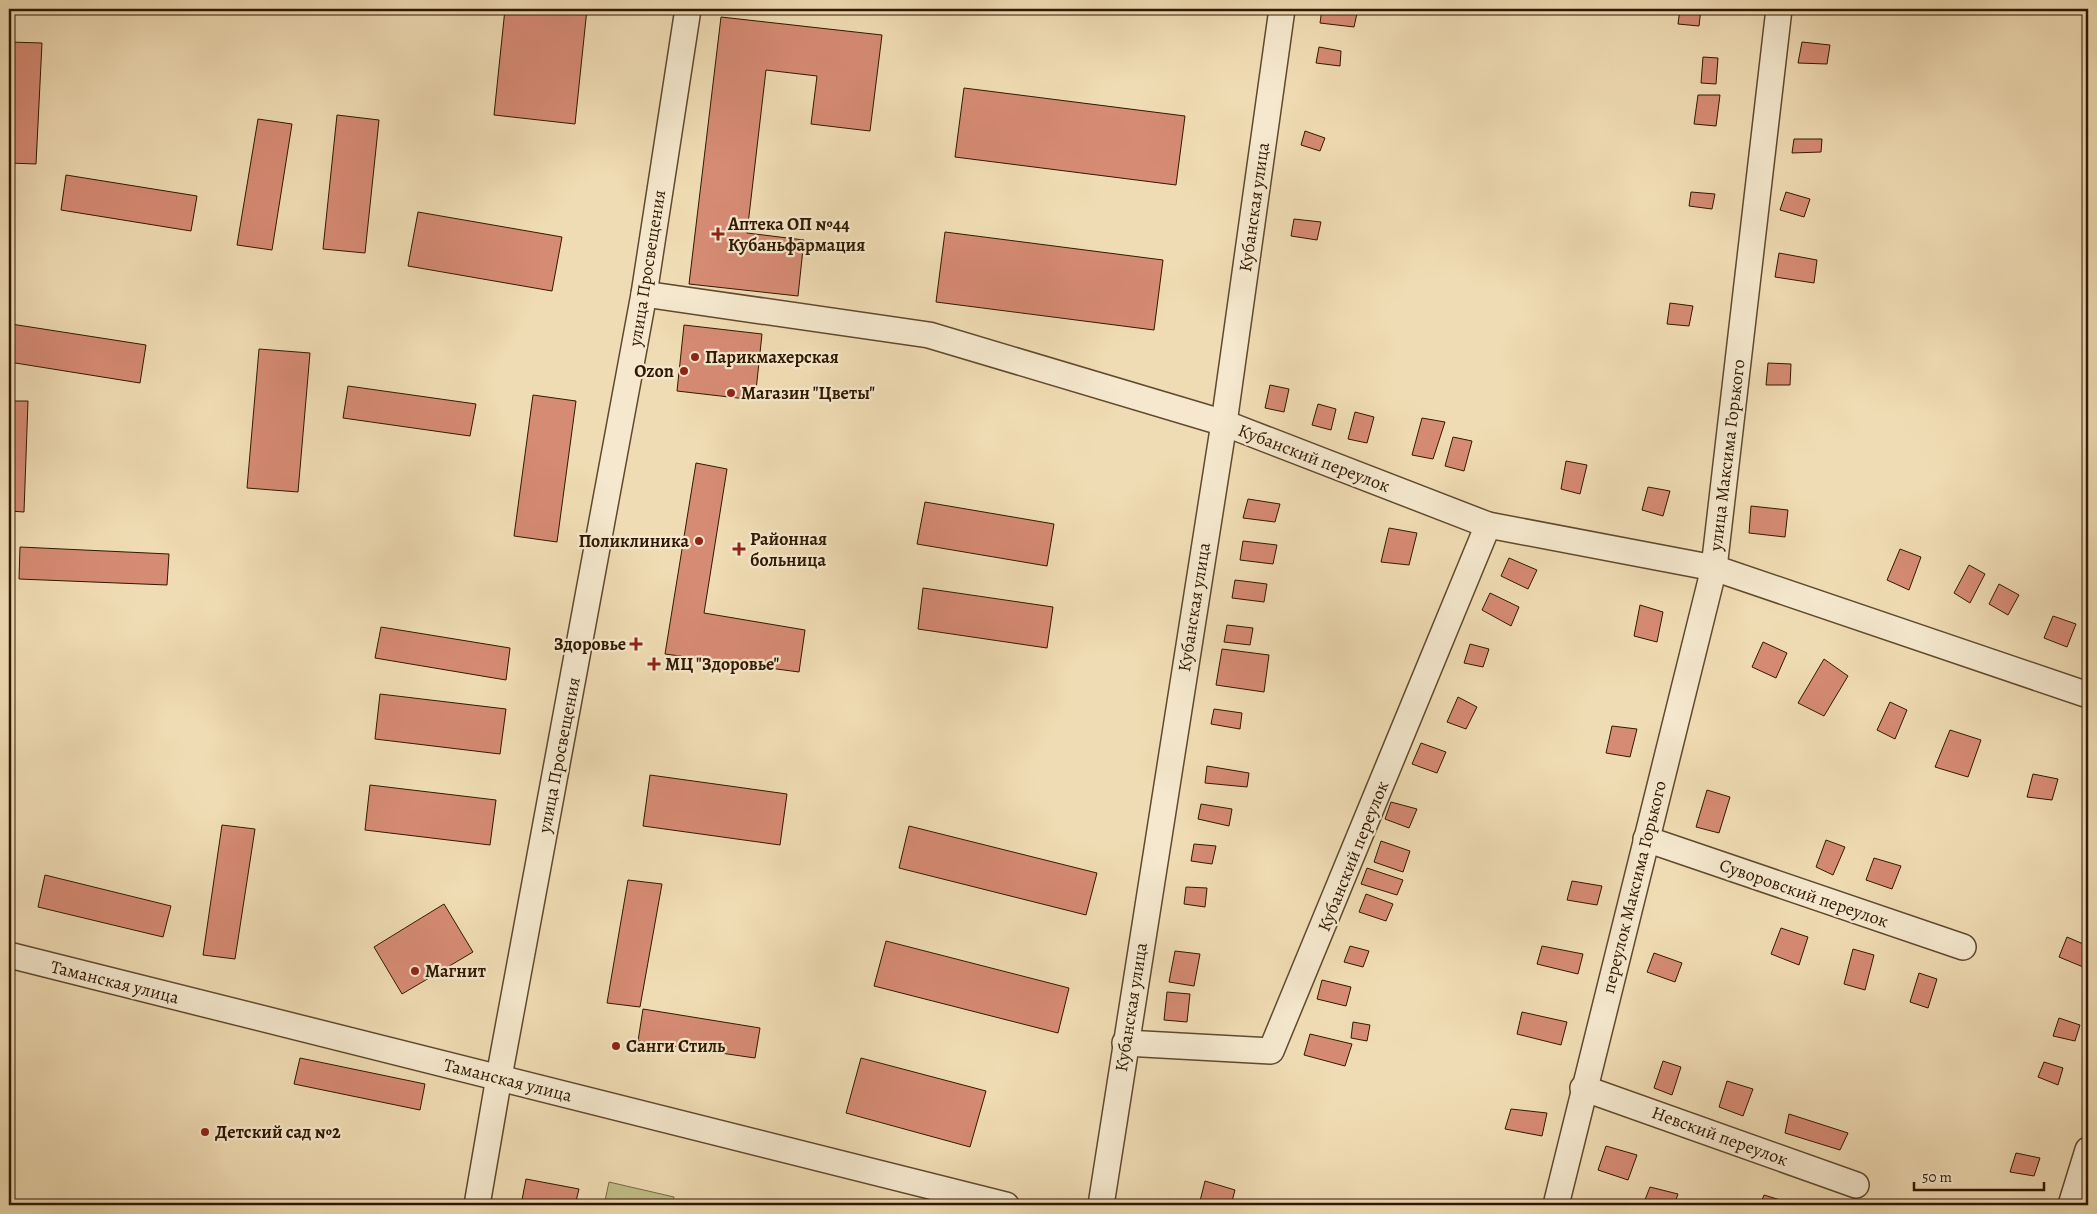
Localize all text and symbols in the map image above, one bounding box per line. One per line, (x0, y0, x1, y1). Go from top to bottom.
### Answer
street label: Кубанская улица (1233, 140, 1275, 273)
street label: улица Просвещения (623, 188, 671, 349)
place label: Аптека ОП №44 Кубаньфармация (727, 212, 865, 257)
marker: Аптека ОП №44 Кубаньфармация (712, 228, 724, 240)
place label: Парикмахерская (705, 345, 839, 369)
marker: Парикмахерская (689, 351, 701, 363)
street label: улица Максима Горького (1703, 358, 1751, 553)
place label: Ozon (634, 359, 674, 383)
marker: Ozon (678, 365, 690, 377)
place label: Магазин "Цветы" (741, 381, 875, 405)
marker: Магазин "Цветы" (725, 387, 737, 399)
street label: Кубанский переулок (1235, 418, 1393, 498)
place label: Районная больница (750, 527, 827, 572)
place label: Поликлиника (578, 529, 689, 553)
marker: Поликлиника (693, 535, 705, 547)
street label: Кубанская улица (1172, 540, 1216, 673)
marker: Районная больница (732, 542, 746, 556)
place label: Здоровье (554, 632, 626, 656)
marker: Здоровье (630, 638, 642, 650)
place label: МЦ "Здоровье" (665, 652, 780, 676)
marker: МЦ "Здоровье" (647, 657, 661, 671)
street label: улица Просвещения (532, 675, 586, 836)
street label: Кубанский переулок (1312, 777, 1394, 935)
street label: переулок Максима Горького (1596, 778, 1672, 996)
street label: Суворовский переулок (1716, 853, 1892, 933)
street label: Кубанская улица (1109, 940, 1153, 1073)
street label: Таманская улица (48, 954, 182, 1010)
place label: Магнит (425, 959, 486, 983)
marker: Магнит (409, 965, 421, 977)
place label: Санги Стиль (626, 1034, 726, 1058)
marker: Санги Стиль (610, 1040, 622, 1052)
street label: Таманская улица (441, 1052, 575, 1108)
street label: Невский переулок (1649, 1100, 1791, 1172)
place label: Детский сад №2 (215, 1120, 341, 1144)
marker: Детский сад №2 (199, 1126, 211, 1138)
scale bar (1914, 1159, 2044, 1191)
text: 50 m (1922, 1167, 1952, 1187)

